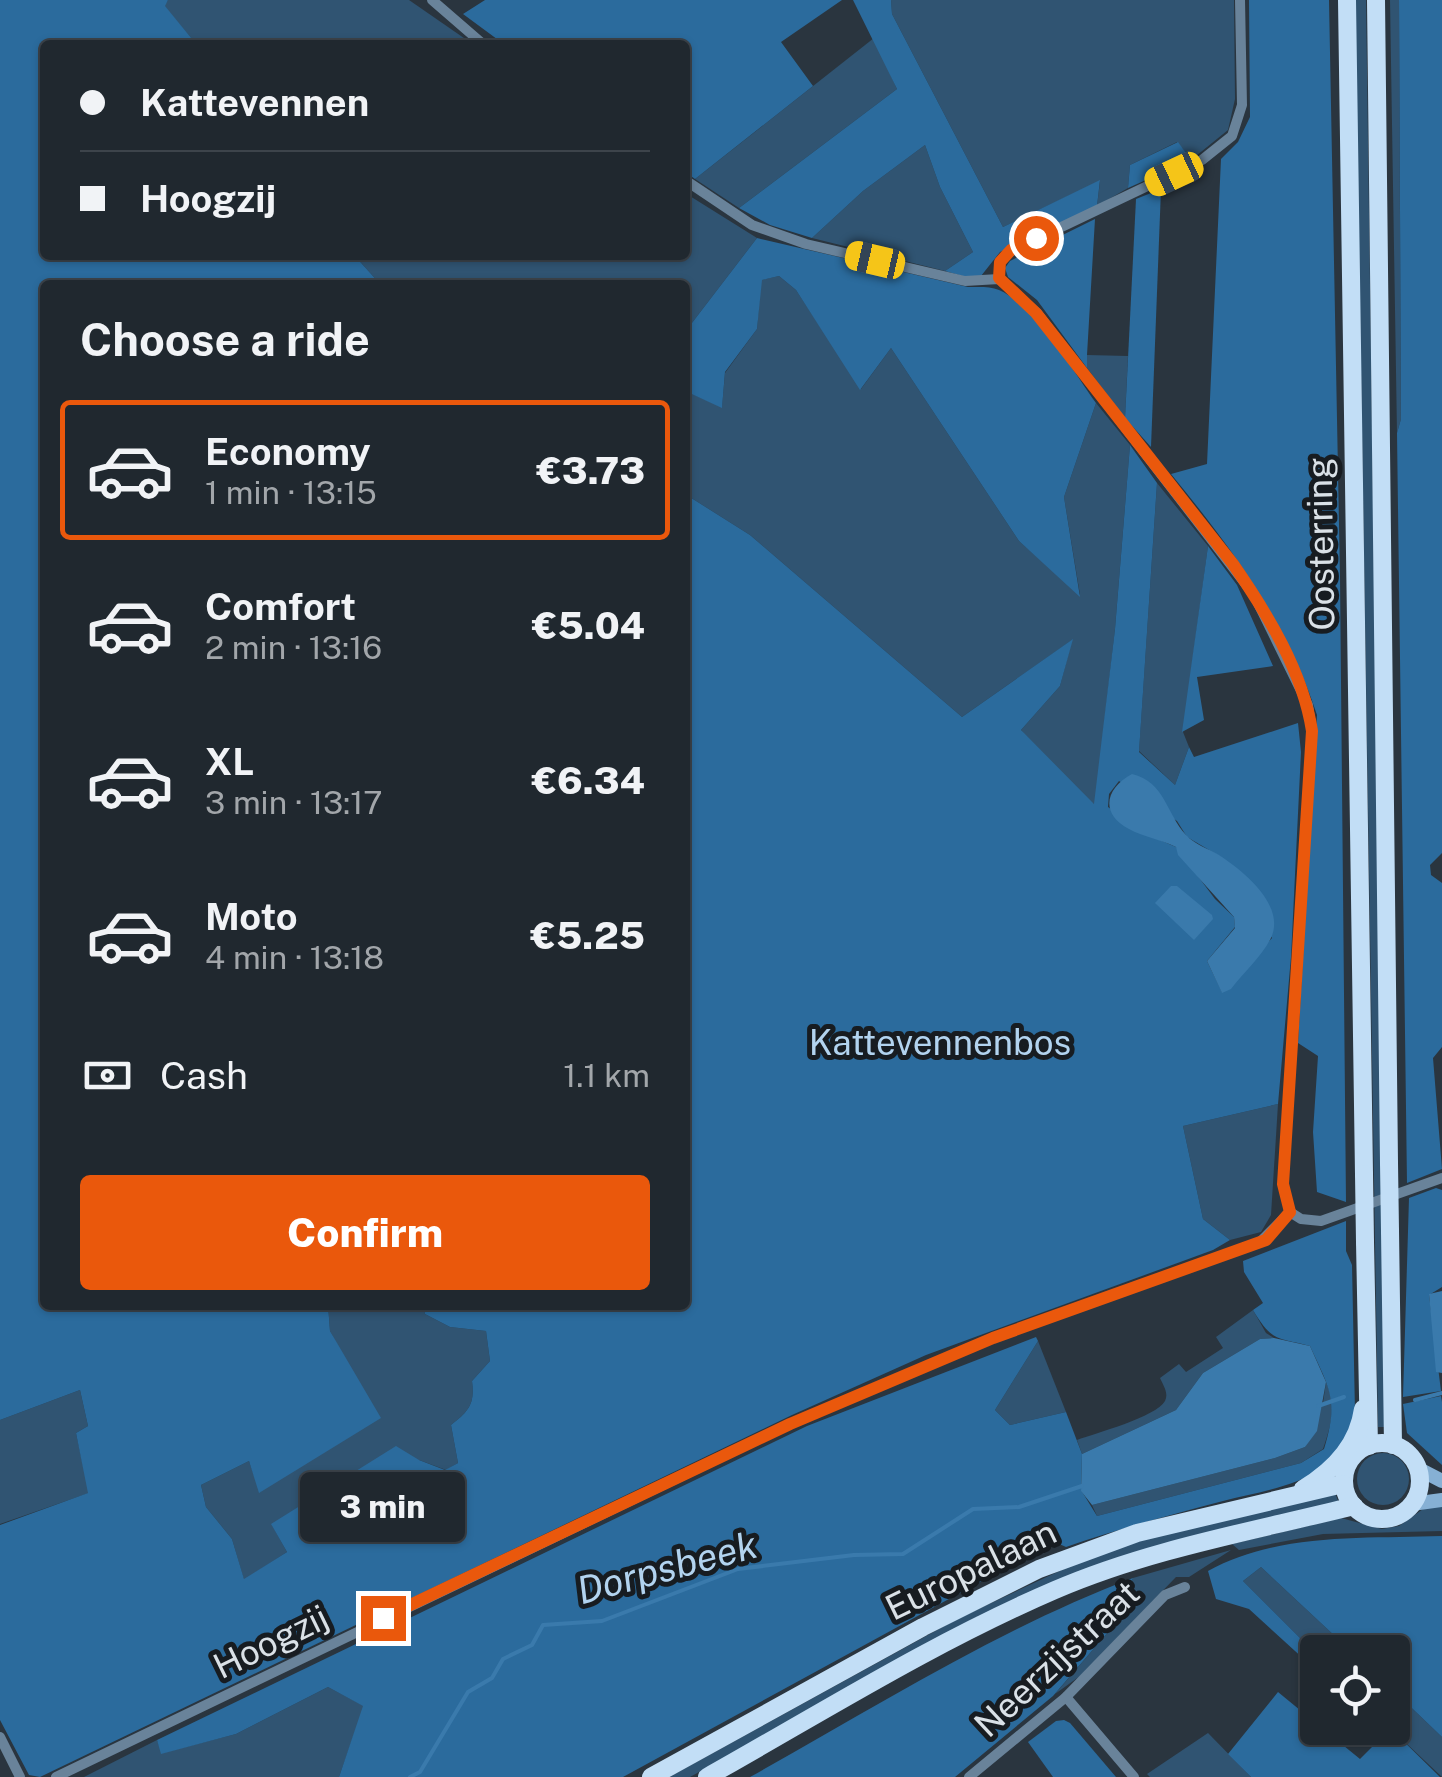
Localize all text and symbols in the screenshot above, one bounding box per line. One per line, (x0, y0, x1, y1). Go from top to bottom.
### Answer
text: Kattevennen (140, 80, 369, 125)
car (1140, 148, 1208, 200)
text: Hoogzij (140, 176, 276, 221)
route start (1014, 216, 1059, 261)
car (842, 239, 908, 281)
text: Choose a ride (80, 313, 370, 366)
icon: car (85, 425, 175, 515)
text: Economy (205, 429, 371, 474)
text: €3.73 (536, 448, 645, 493)
street label: Oosterring (1298, 457, 1343, 631)
text: 1 min · 13:15 (205, 474, 377, 511)
icon: car (85, 580, 175, 670)
text: Comfort (205, 584, 356, 629)
text: €5.04 (532, 603, 645, 648)
text: 2 min · 13:16 (205, 629, 382, 666)
icon: car (85, 735, 175, 825)
text: XL (205, 739, 254, 784)
text: €6.34 (531, 758, 645, 803)
text: 3 min · 13:17 (205, 784, 383, 821)
icon: car (85, 890, 175, 980)
text: Moto (205, 894, 298, 939)
text: €5.25 (530, 913, 645, 958)
text: 4 min · 13:18 (205, 939, 384, 976)
park label: Kattevennenbos (809, 1022, 1071, 1063)
icon: cash (80, 1048, 135, 1103)
text: Cash (160, 1053, 248, 1098)
text: 1.1 km (563, 1057, 650, 1094)
button: Confirm (80, 1175, 650, 1290)
callout: 3 min (300, 1473, 466, 1543)
text: 3 min (340, 1488, 425, 1525)
street label: Europalaan (879, 1511, 1063, 1628)
water label: Dorpsbeek (572, 1522, 762, 1613)
street label: Neerzijstraat (966, 1572, 1147, 1745)
street label: Hoogzij (207, 1596, 335, 1687)
route end (361, 1596, 406, 1641)
map controls (1300, 1635, 1410, 1745)
button: locate (1300, 1635, 1410, 1745)

